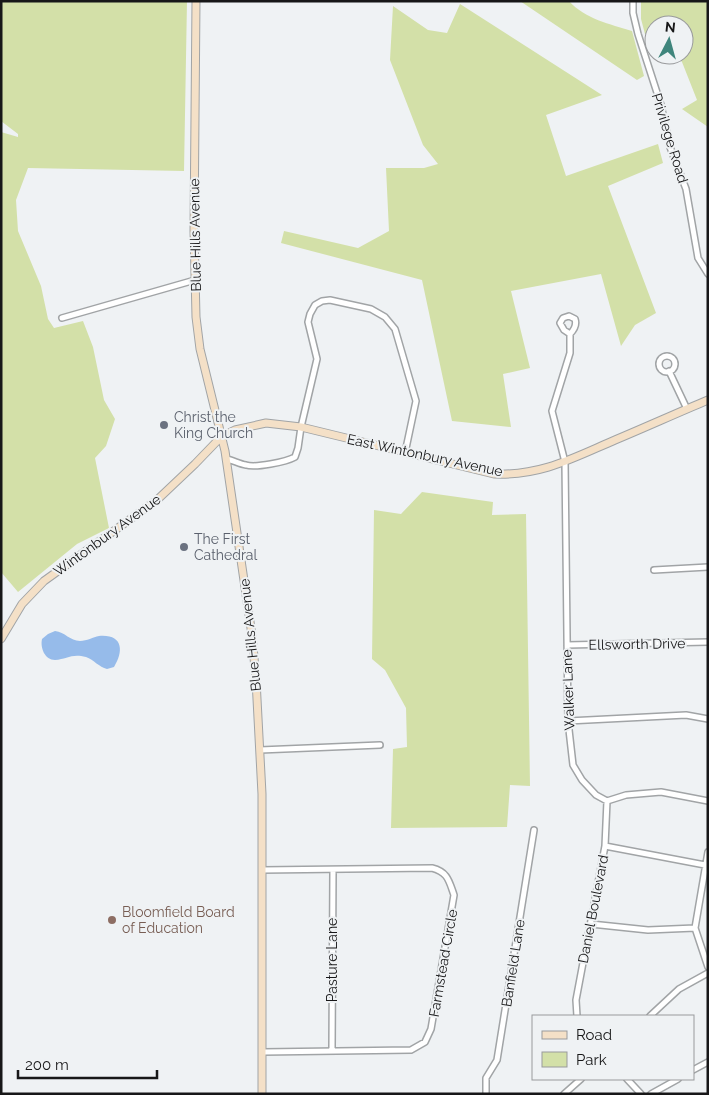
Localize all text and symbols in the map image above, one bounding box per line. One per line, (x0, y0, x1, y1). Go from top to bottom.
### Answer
north arrow (644, 15, 694, 65)
text: N (664, 19, 677, 36)
street label: Privilege Road (649, 91, 691, 185)
street label: Blue Hills Avenue (186, 178, 204, 292)
place label: Christ the King Church (174, 409, 253, 441)
marker: Christ the King Church (158, 419, 170, 431)
street label: East Wintonbury Avenue (346, 431, 504, 479)
street label: Wintonbury Avenue (50, 491, 164, 579)
place label: The First Cathedral (194, 531, 257, 563)
marker: The First Cathedral (178, 541, 190, 553)
street label: Blue Hills Avenue (236, 578, 264, 692)
street label: Ellsworth Drive (588, 635, 686, 653)
street label: Walker Lane (559, 649, 577, 731)
street label: Daniel Boulevard (575, 853, 611, 965)
place label: Bloomfield Board of Education (122, 904, 235, 936)
street label: Farmstead Circle (426, 908, 460, 1018)
marker: Bloomfield Board of Education (106, 914, 118, 926)
street label: Pasture Lane (324, 918, 340, 1002)
street label: Banfield Lane (498, 918, 528, 1008)
legend (532, 1015, 694, 1080)
text: Road (576, 1026, 612, 1044)
scale bar (18, 1048, 156, 1080)
text: Park (576, 1051, 607, 1069)
text: 200 m (25, 1056, 69, 1074)

